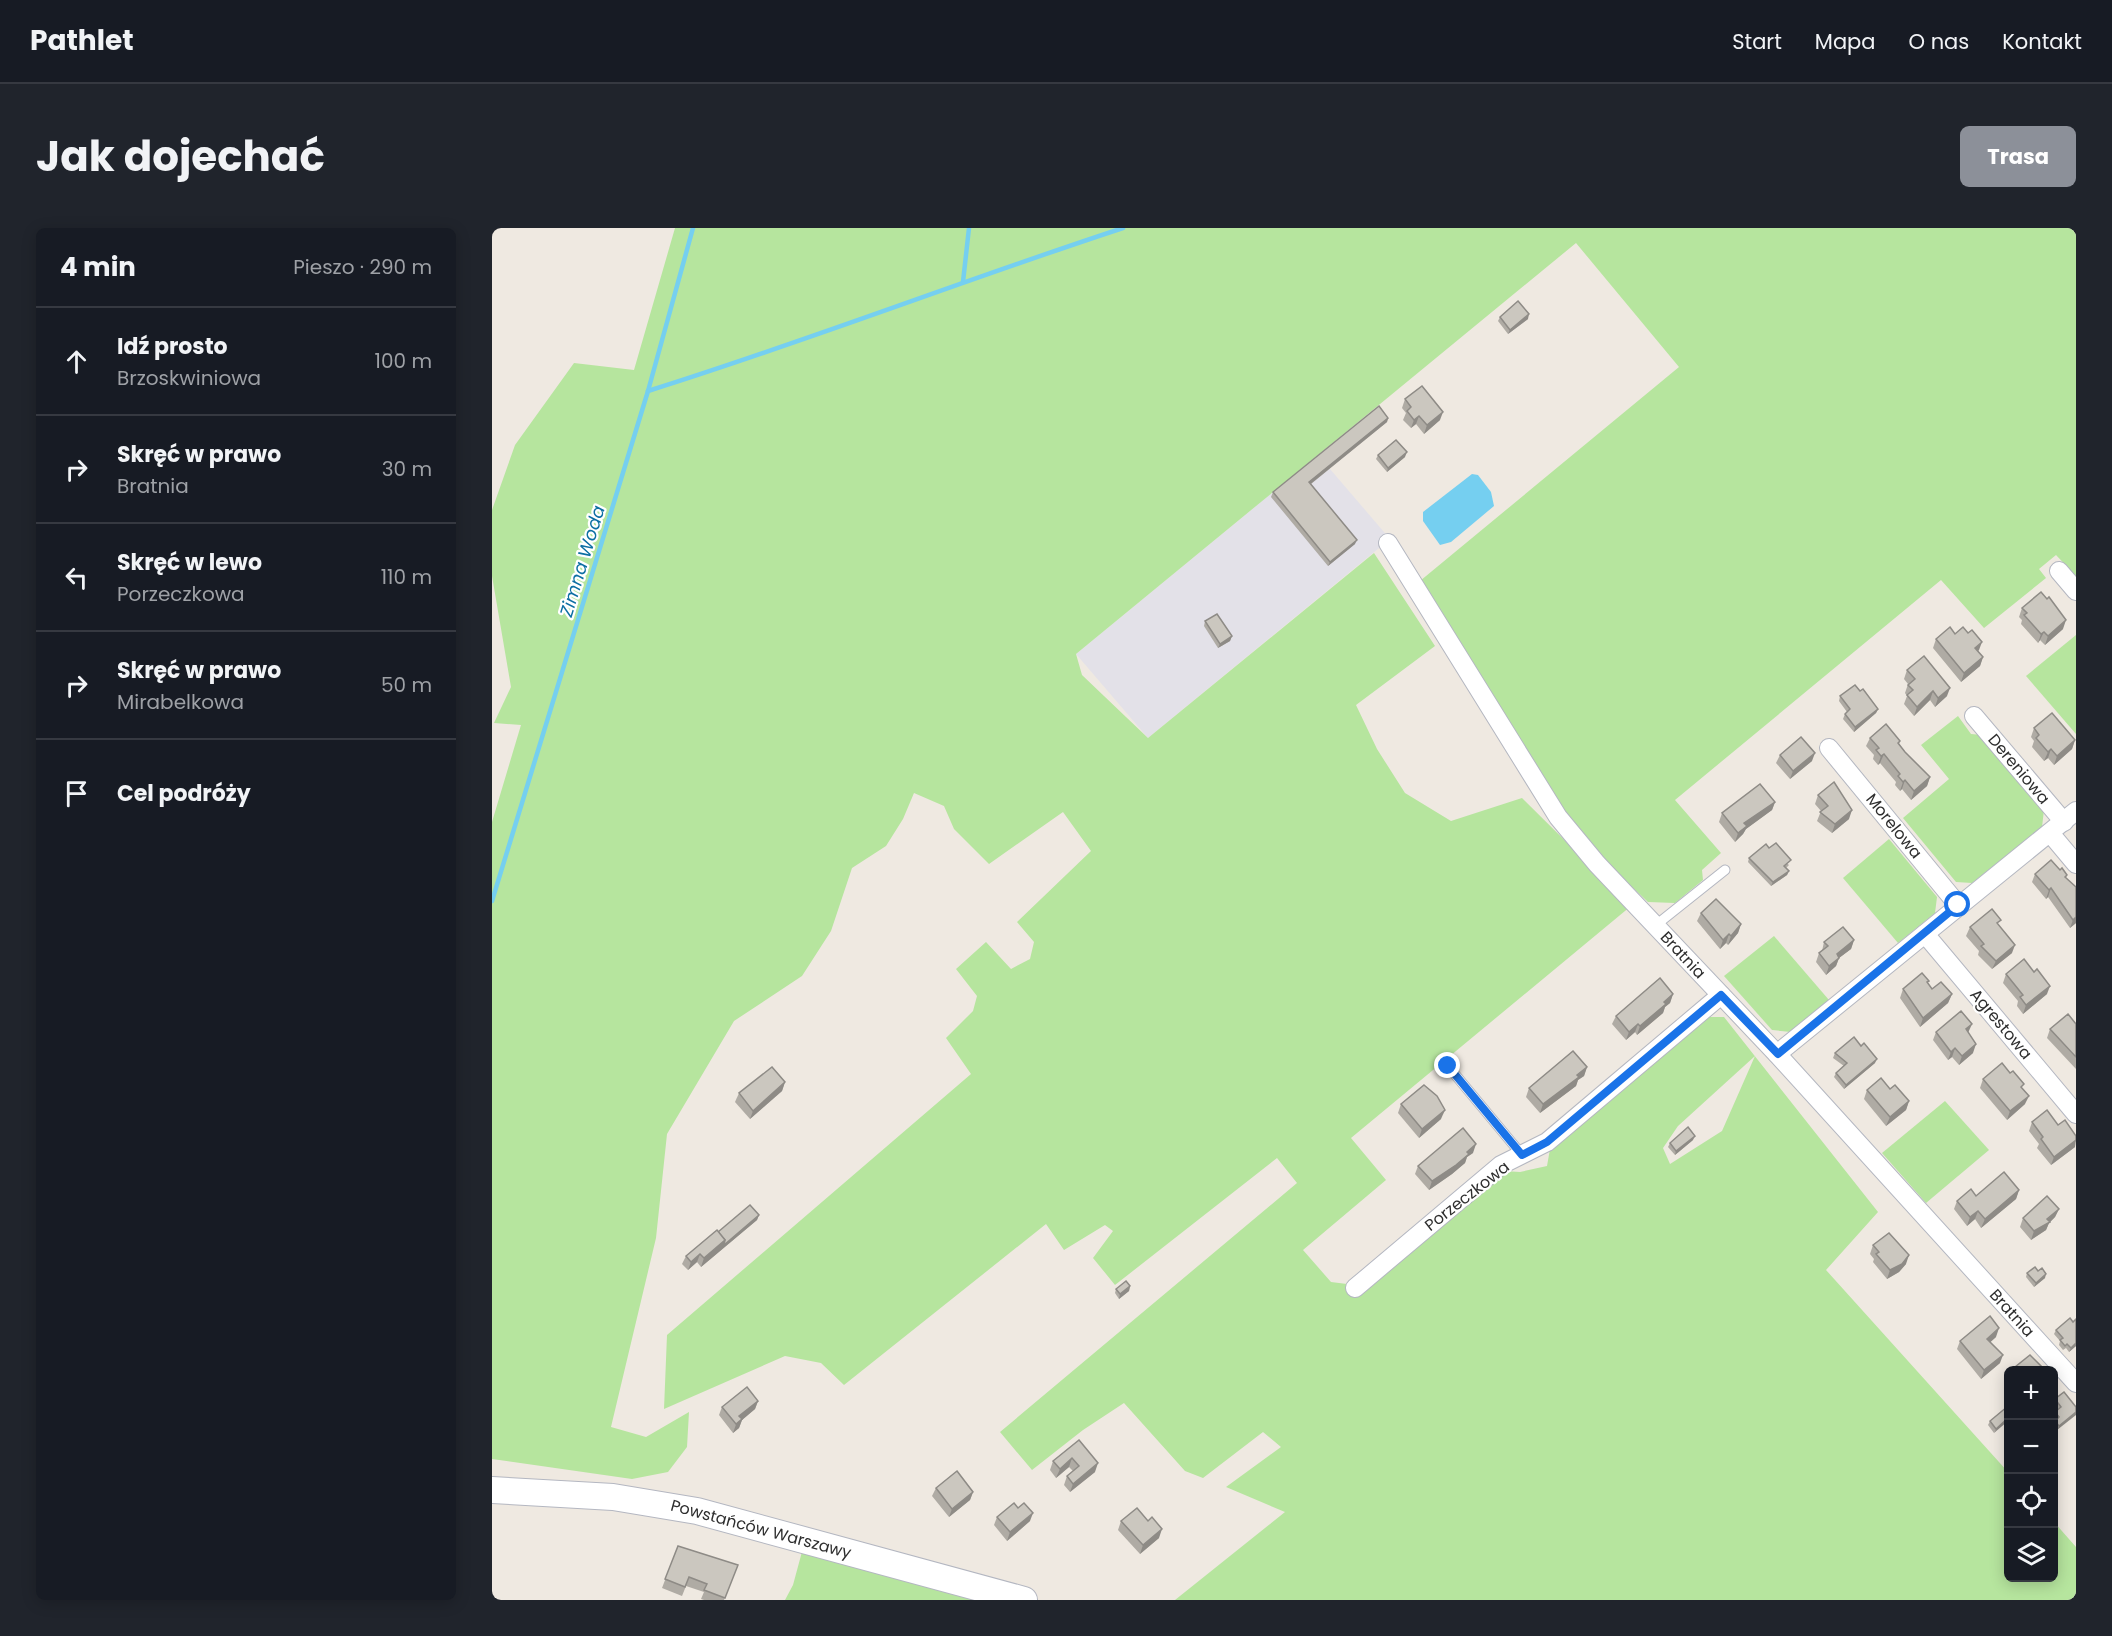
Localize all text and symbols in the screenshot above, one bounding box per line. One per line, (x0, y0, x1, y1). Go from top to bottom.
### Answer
text: Pathlet (30, 21, 134, 60)
text: Start (1732, 27, 1782, 56)
text: Mapa (1815, 27, 1876, 56)
text: O nas (1909, 27, 1969, 56)
text: Kontakt (2002, 27, 2082, 56)
button: Trasa (1960, 126, 2076, 187)
text: Jak dojechać (36, 127, 325, 186)
text: 4 min (60, 249, 136, 285)
text: Pieszo · 290 m (293, 253, 432, 281)
text: Idź prosto (117, 331, 228, 362)
icon: ahead (60, 345, 93, 378)
text: 100 m (375, 347, 432, 375)
text: Brzoskwiniowa (117, 364, 261, 392)
text: Skręć w prawo (117, 439, 281, 470)
icon: right (60, 453, 93, 486)
text: 30 m (382, 455, 432, 483)
text: Bratnia (117, 472, 189, 500)
water label: Zimna Woda (553, 502, 611, 621)
text: Skręć w lewo (117, 547, 262, 578)
icon: left (60, 561, 93, 594)
text: 110 m (381, 563, 432, 591)
text: Porzeczkowa (117, 580, 245, 608)
text: Skręć w prawo (117, 655, 281, 686)
icon: right (60, 669, 93, 702)
text: 50 m (381, 671, 432, 699)
text: Mirabelkowa (117, 688, 244, 716)
street label: Dereniowa (1983, 729, 2055, 809)
icon: arrive (60, 777, 93, 810)
text: Cel podróży (117, 778, 251, 809)
street label: Morelowa (1861, 788, 1927, 864)
route start (1944, 891, 1970, 917)
street label: Bratnia (1655, 926, 1711, 984)
street label: Agrestowa (1965, 984, 2037, 1064)
route end (1434, 1052, 1460, 1078)
street label: Porzeczkowa (1420, 1156, 1514, 1236)
street label: Bratnia (1984, 1284, 2040, 1342)
map controls (2004, 1366, 2058, 1582)
button: + (2004, 1366, 2058, 1420)
button: − (2004, 1420, 2058, 1474)
button: locate (2004, 1474, 2058, 1528)
street label: Powstańców Warszawy (668, 1494, 854, 1564)
button: layers (2004, 1528, 2058, 1582)

